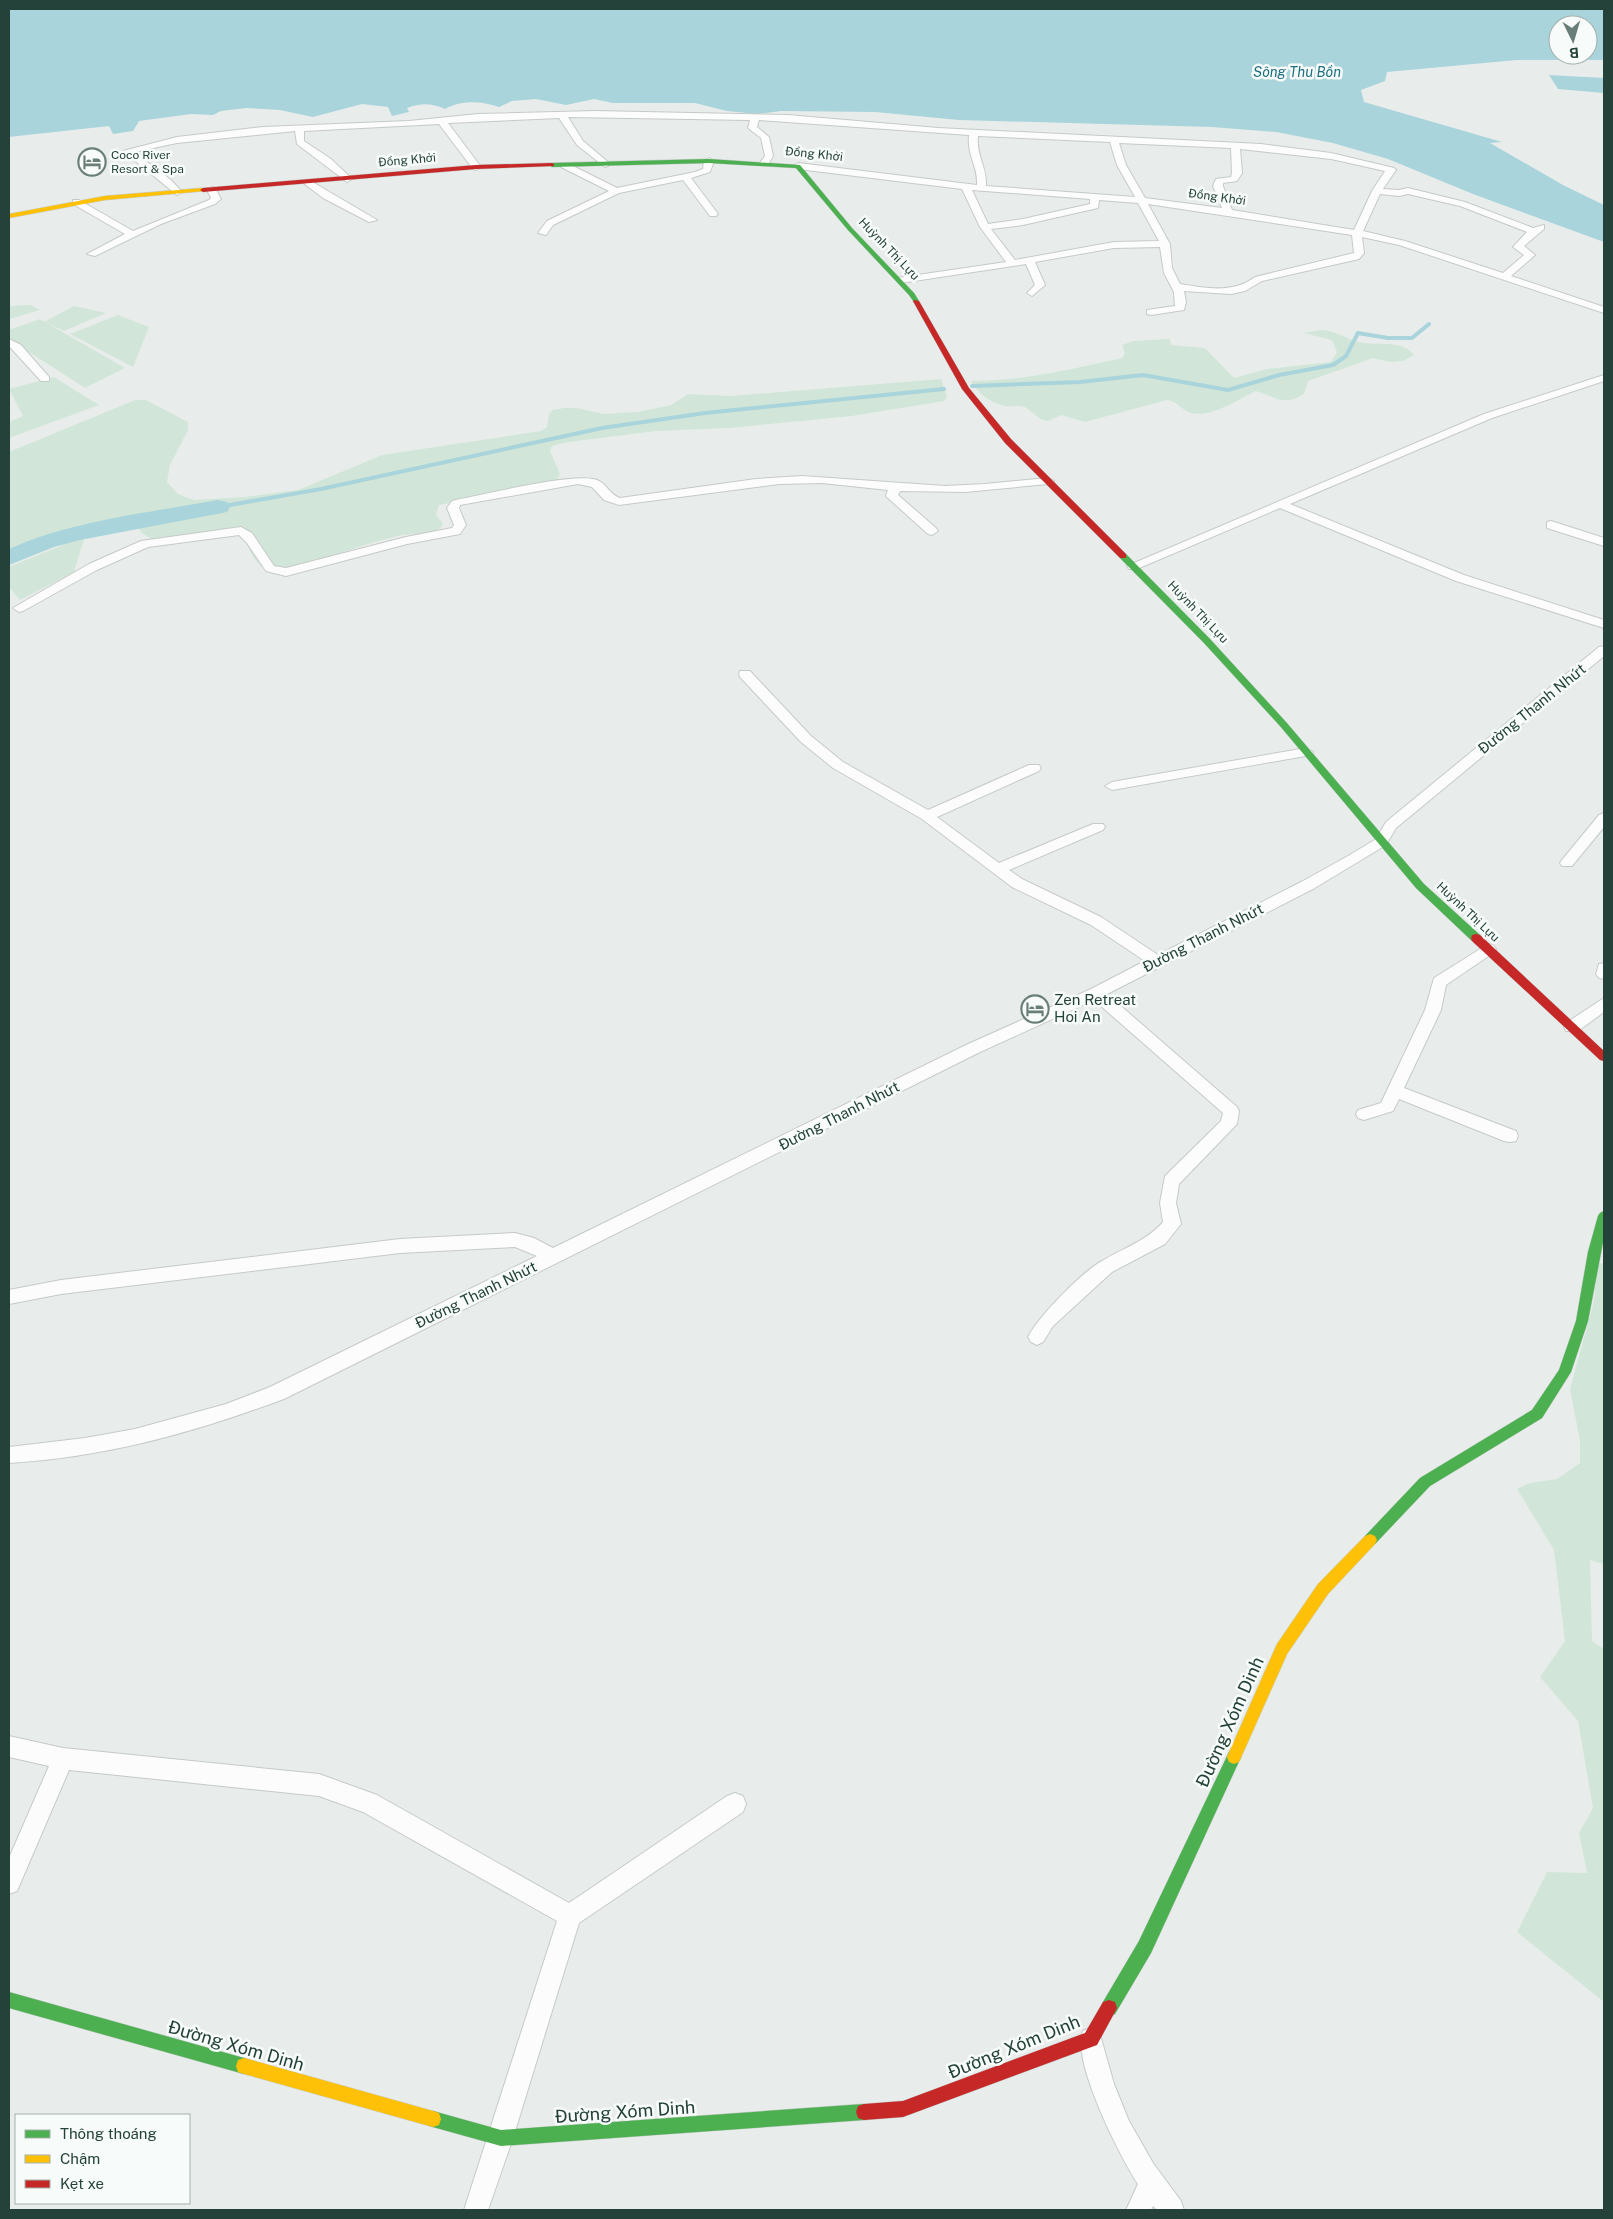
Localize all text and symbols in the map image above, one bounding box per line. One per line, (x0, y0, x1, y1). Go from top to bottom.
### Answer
north arrow (1548, 15, 1598, 65)
text: B (1569, 45, 1580, 61)
water label: Sông Thu Bồn (1253, 64, 1341, 80)
street label: Đồng Khởi (784, 144, 844, 164)
hotel icon: Coco River Resort & Spa (77, 147, 107, 177)
place label: Coco River Resort & Spa (111, 148, 184, 176)
street label: Đồng Khởi (378, 151, 436, 169)
street label: Đồng Khởi (1187, 186, 1247, 208)
street label: Huỳnh Thị Lựu (856, 215, 922, 283)
street label: Huỳnh Thị Lựu (1165, 578, 1231, 646)
street label: Đường Thanh Nhứt (1475, 660, 1589, 757)
street label: Huỳnh Thị Lựu (1434, 879, 1502, 945)
street label: Đường Thanh Nhứt (1140, 900, 1266, 975)
place label: Zen Retreat Hoi An (1054, 991, 1136, 1025)
hotel icon: Zen Retreat Hoi An (1020, 994, 1050, 1024)
street label: Đường Thanh Nhứt (776, 1078, 902, 1153)
street label: Đường Thanh Nhứt (412, 1258, 540, 1331)
street label: Đường Xóm Dinh (1191, 1653, 1268, 1790)
street label: Đường Xóm Dinh (945, 2010, 1083, 2083)
street label: Đường Xóm Dinh (166, 2016, 307, 2075)
street label: Đường Xóm Dinh (554, 2096, 696, 2127)
legend (15, 2114, 190, 2204)
text: Thông thoáng (60, 2125, 157, 2142)
text: Chậm (60, 2150, 100, 2167)
text: Kẹt xe (60, 2175, 104, 2192)

